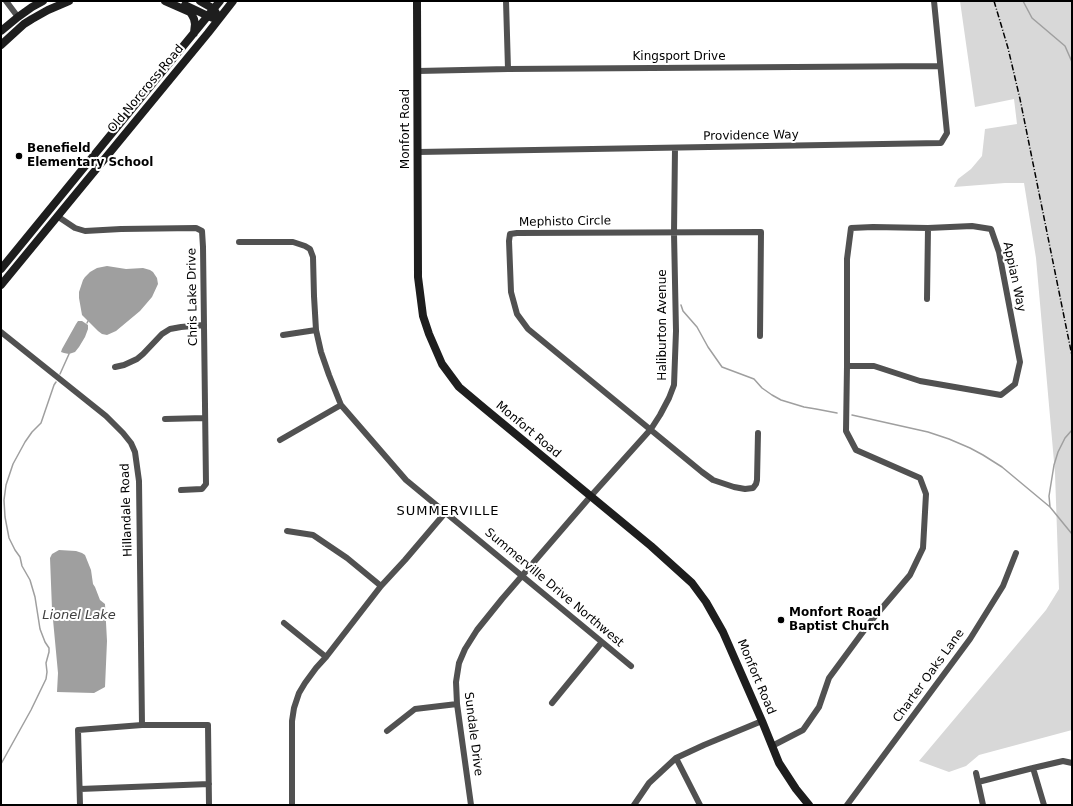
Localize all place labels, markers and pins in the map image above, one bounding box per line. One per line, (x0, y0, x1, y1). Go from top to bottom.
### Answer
place label: Benefield Elementary School (27, 142, 153, 170)
marker: Benefield Elementary School (14, 151, 24, 161)
place label: Monfort Road Baptist Church (789, 606, 889, 634)
marker: Monfort Road Baptist Church (776, 615, 786, 625)

